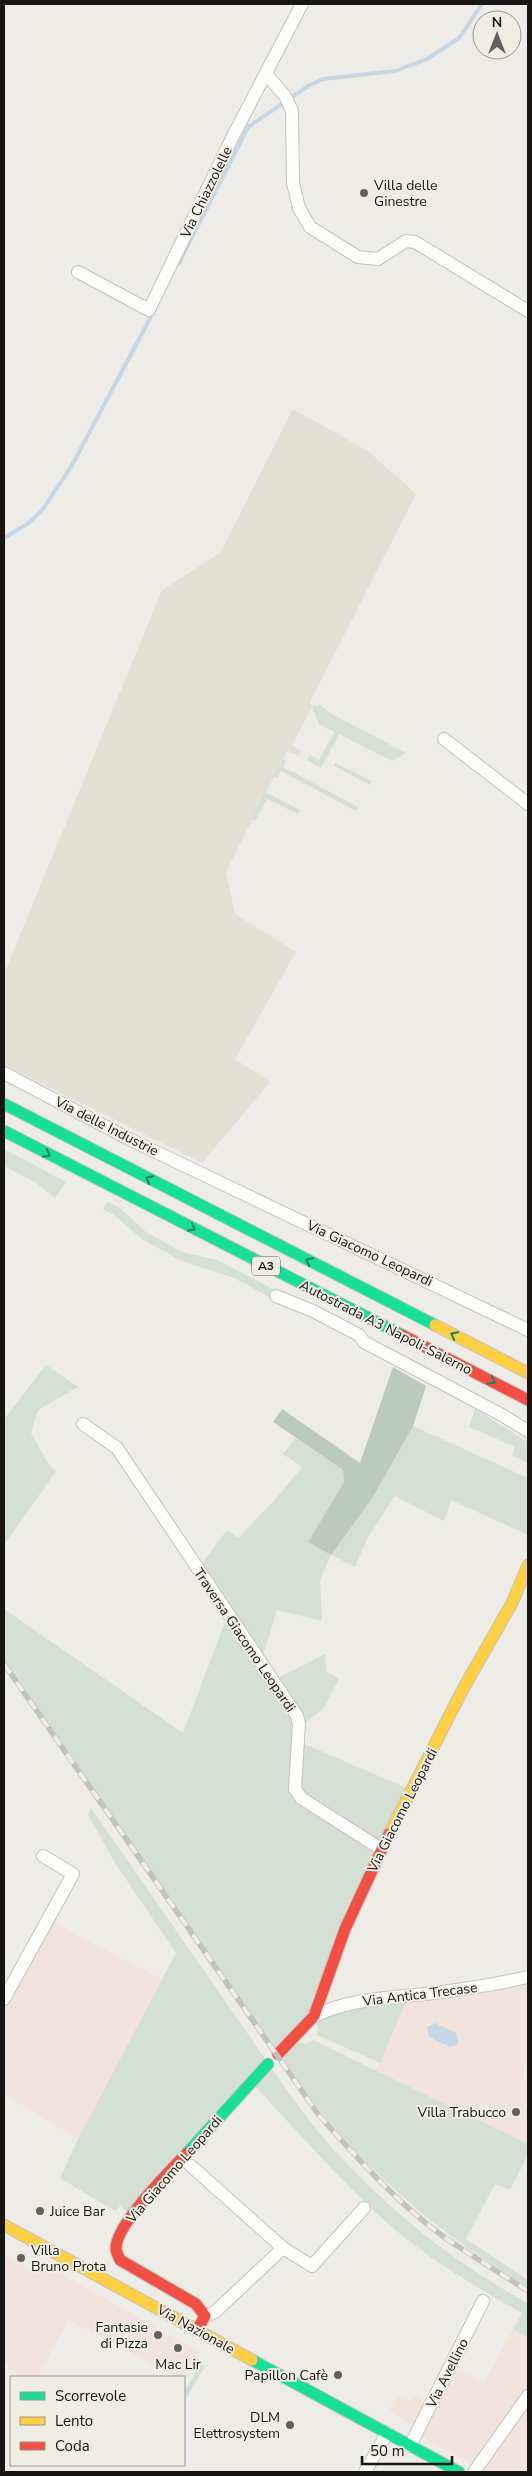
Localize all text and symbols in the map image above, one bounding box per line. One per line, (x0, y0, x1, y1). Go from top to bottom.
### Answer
north arrow (472, 10, 522, 60)
text: N (492, 13, 502, 32)
street label: Via Chiazzolelle (176, 143, 237, 242)
place label: Villa delle Ginestre (373, 176, 437, 211)
marker: Villa delle Ginestre (358, 187, 370, 199)
street label: Via delle Industrie (51, 1092, 162, 1161)
one-way arrow (42, 1148, 51, 1158)
one-way arrow (145, 1175, 154, 1185)
street label: Via Giacomo Leopardi (303, 1215, 436, 1291)
one-way arrow (186, 1222, 195, 1232)
road number: A3 (252, 1256, 280, 1276)
one-way arrow (305, 1257, 314, 1267)
street label: Autostrada A3 Napoli-Salerno (296, 1276, 475, 1379)
one-way arrow (450, 1331, 459, 1341)
one-way arrow (487, 1375, 496, 1385)
street label: Traversa Giacomo Leopardi (189, 1565, 300, 1716)
street label: Via Giacomo Leopardi (362, 1745, 442, 1876)
street label: Via Antica Trecase (361, 1978, 478, 2011)
place label: Villa Trabucco (417, 2103, 506, 2122)
marker: Villa Trabucco (510, 2106, 522, 2118)
street label: Via Giacomo Leopardi (122, 2111, 226, 2228)
place label: Juice Bar (49, 2202, 105, 2221)
marker: Juice Bar (34, 2205, 46, 2217)
place label: Villa Bruno Prota (30, 2241, 106, 2276)
marker: Villa Bruno Prota (15, 2252, 27, 2264)
street label: Via Nazionale (153, 2300, 238, 2359)
place label: Fantasie di Pizza (95, 2318, 148, 2353)
marker: Fantasie di Pizza (152, 2329, 164, 2341)
street label: Via Avellino (421, 2335, 473, 2412)
marker: Mac Lir (172, 2342, 184, 2354)
place label: Mac Lir (155, 2355, 201, 2374)
place label: Papillon Cafè (245, 2366, 328, 2385)
marker: Papillon Cafè (332, 2369, 344, 2381)
legend (10, 2376, 185, 2466)
text: Scorrevole (55, 2386, 126, 2406)
place label: DLM Elettrosystem (193, 2408, 280, 2443)
text: Lento (55, 2411, 93, 2431)
marker: DLM Elettrosystem (284, 2419, 296, 2431)
scale bar (362, 2434, 452, 2466)
text: Coda (55, 2436, 90, 2456)
text: 50 m (370, 2441, 405, 2461)

